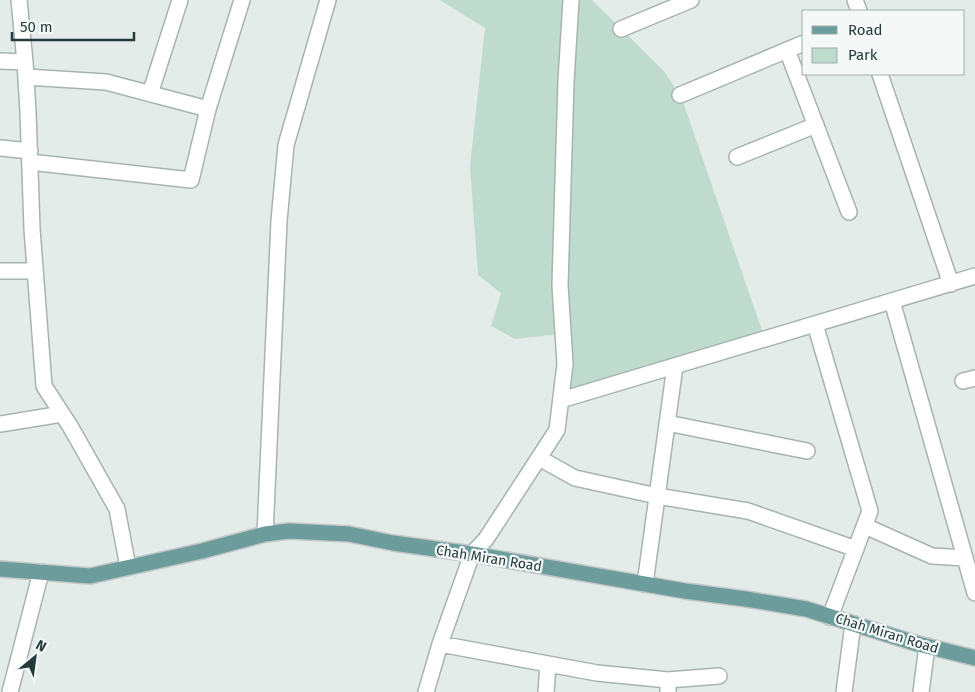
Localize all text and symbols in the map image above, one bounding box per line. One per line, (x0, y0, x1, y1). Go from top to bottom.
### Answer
scale bar (12, 10, 135, 42)
legend (802, 10, 965, 75)
text: 50 m (20, 18, 53, 36)
text: Road (848, 21, 883, 39)
text: Park (848, 46, 878, 64)
street label: Chah Miran Road (435, 542, 543, 575)
street label: Chah Miran Road (833, 610, 941, 657)
north arrow (10, 632, 60, 682)
text: N (33, 636, 49, 656)

